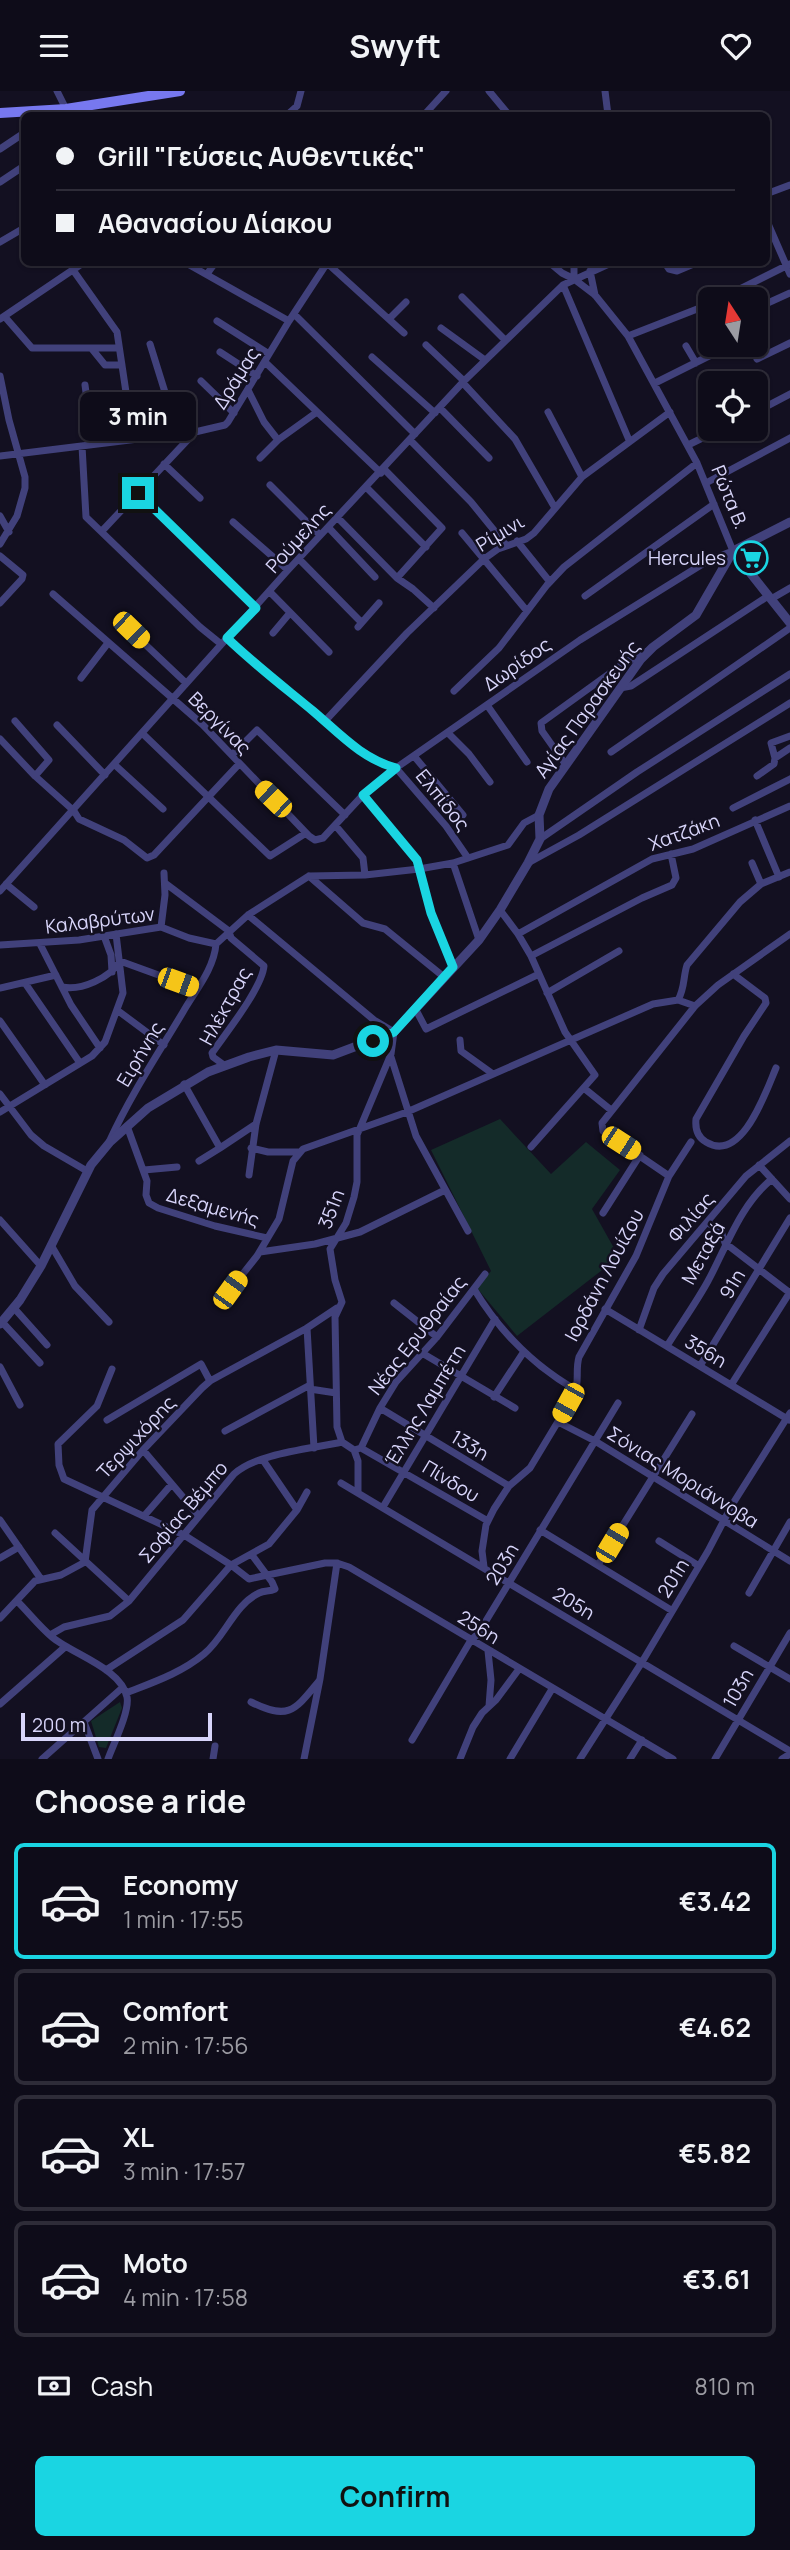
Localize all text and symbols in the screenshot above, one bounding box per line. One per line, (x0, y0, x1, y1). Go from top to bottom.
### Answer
text: Swyft (349, 24, 441, 68)
icon: menu (35, 27, 73, 65)
icon: heart (717, 27, 755, 65)
text: Grill "Γεύσεις Αυθεντικές" (98, 138, 425, 174)
text: Αθανασίου Δίακου (98, 205, 332, 241)
north arrow (698, 287, 768, 357)
map controls (698, 287, 768, 441)
street label: Δράμας (207, 342, 265, 414)
button: locate (698, 371, 768, 441)
callout: 3 min (80, 391, 196, 441)
text: 3 min (108, 400, 168, 432)
street label: Ρώτα Β. (705, 461, 755, 533)
route end (122, 477, 154, 509)
street label: Ρούμελης (260, 497, 336, 579)
street label: Ρίμινι (471, 508, 529, 558)
supermarket icon: Hercules (732, 539, 770, 577)
place label: Hercules (648, 545, 726, 571)
car (109, 608, 154, 652)
street label: Δωρίδος (478, 631, 556, 697)
street label: Αγίας Παρασκευής (528, 635, 646, 783)
street label: Βεργίνας (183, 686, 257, 760)
street label: Ελπίδος (410, 764, 476, 836)
car (251, 777, 296, 821)
street label: Χατζάκη (645, 807, 723, 857)
street label: Καλαβρύτων (44, 900, 156, 940)
street label: Ηλέκτρας (193, 962, 257, 1050)
car (155, 965, 202, 999)
street label: Ειρήνης (110, 1017, 170, 1091)
route start (357, 1025, 389, 1057)
car (598, 1123, 645, 1163)
street label: Δεξαμενής (164, 1181, 262, 1233)
street label: 351η (312, 1186, 350, 1232)
street label: Φιλίας (662, 1186, 720, 1248)
street label: Ιορδάνη Λουίζου (558, 1204, 650, 1346)
street label: Μεταξά (675, 1217, 731, 1289)
street label: 91η (713, 1264, 751, 1304)
car (210, 1267, 251, 1313)
street label: Νέας Ερυθραίας (362, 1270, 472, 1400)
street label: 356η (680, 1328, 732, 1374)
street label: Έλλης Λαμπέτη (379, 1340, 471, 1470)
car (549, 1380, 588, 1426)
street label: Τερψιχόρης (91, 1390, 181, 1484)
street label: Σόνιας Μοριάννοβα (602, 1420, 764, 1534)
street label: 133η (446, 1424, 494, 1466)
street label: Πίνδου (418, 1454, 484, 1508)
street label: Σοφίας Βέμπο (133, 1456, 233, 1568)
car (593, 1520, 632, 1566)
street label: 203η (479, 1538, 525, 1590)
street label: 201η (651, 1554, 695, 1602)
street label: 205η (548, 1580, 600, 1626)
street label: 256η (453, 1604, 505, 1650)
street label: 103η (717, 1664, 759, 1712)
scale bar (21, 1710, 212, 1742)
text: 200 m (32, 1712, 86, 1738)
text: Choose a ride (35, 1779, 246, 1823)
text: Economy (123, 1867, 238, 1903)
icon: car (39, 1870, 102, 1933)
text: €3.42 (679, 1883, 751, 1919)
text: 1 min · 17:55 (123, 1903, 243, 1935)
text: Comfort (123, 1993, 229, 2029)
icon: car (39, 1996, 102, 2059)
text: €4.62 (679, 2009, 751, 2045)
text: 2 min · 17:56 (123, 2029, 249, 2061)
text: XL (123, 2119, 154, 2155)
icon: car (39, 2122, 102, 2185)
text: €5.82 (679, 2135, 751, 2171)
text: 3 min · 17:57 (123, 2155, 246, 2187)
text: Moto (123, 2245, 188, 2281)
icon: car (39, 2248, 102, 2311)
text: €3.61 (683, 2261, 751, 2297)
text: 4 min · 17:58 (123, 2281, 248, 2313)
icon: cash (35, 2367, 73, 2405)
text: Cash (91, 2368, 153, 2404)
text: 810 m (695, 2370, 755, 2402)
button: Confirm (35, 2456, 755, 2536)

